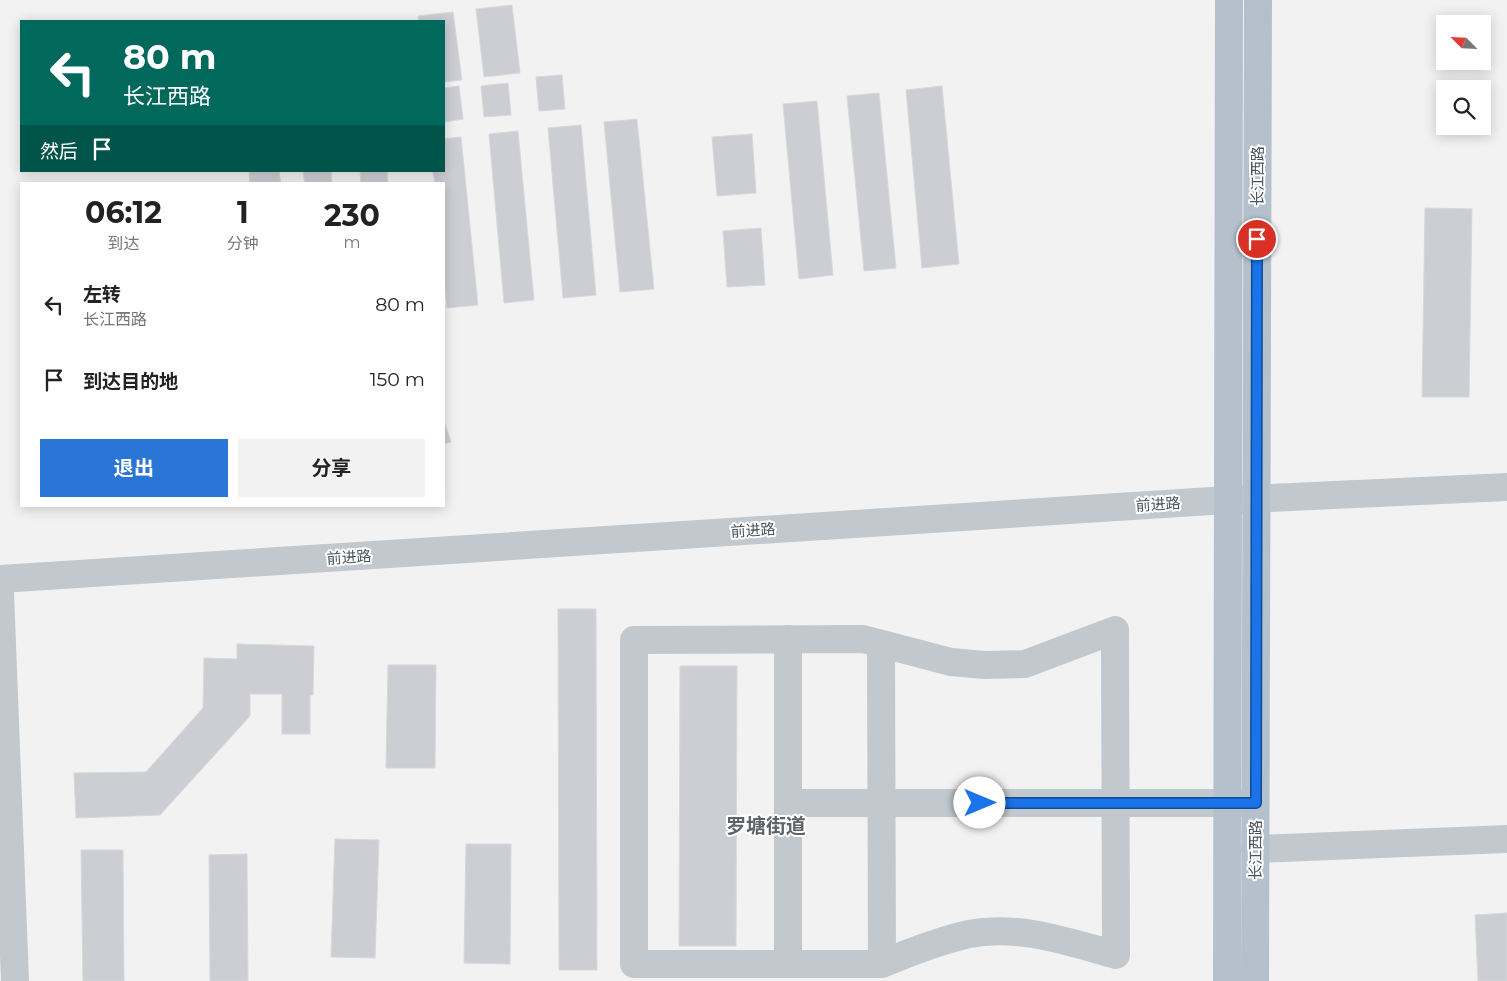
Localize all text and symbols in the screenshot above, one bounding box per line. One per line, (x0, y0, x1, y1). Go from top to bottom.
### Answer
north arrow (1436, 15, 1491, 70)
map controls (1436, 15, 1491, 135)
text: 80 m (123, 35, 217, 78)
icon: left (40, 40, 105, 105)
button: search (1436, 80, 1491, 135)
text: 长江西路 (123, 83, 211, 110)
icon: arrive (88, 135, 116, 163)
text: 然后 (40, 140, 78, 163)
street label: 长江西路 (1248, 146, 1267, 206)
text: 06:12 (85, 194, 162, 231)
text: 1 (237, 194, 249, 231)
text: 230 (324, 197, 380, 234)
pin (1236, 218, 1278, 260)
icon: arrive (1243, 225, 1271, 253)
text: m (343, 233, 360, 252)
text: 到达 (107, 234, 139, 253)
text: 分钟 (227, 234, 259, 253)
text: 左转 (83, 283, 121, 306)
icon: left (40, 291, 68, 319)
text: 80 m (375, 293, 425, 316)
text: 长江西路 (83, 310, 147, 329)
icon: arrive (40, 366, 68, 394)
text: 150 m (370, 368, 425, 391)
text: 到达目的地 (83, 370, 178, 393)
button: 退出 (40, 439, 228, 497)
button: 分享 (238, 439, 425, 497)
street label: 前进路 (1135, 493, 1181, 515)
street label: 前进路 (730, 519, 776, 541)
street label: 前进路 (326, 546, 372, 568)
position arrow (953, 776, 1005, 828)
district label: 罗塘街道 (726, 814, 806, 838)
street label: 长江西路 (1246, 820, 1265, 880)

